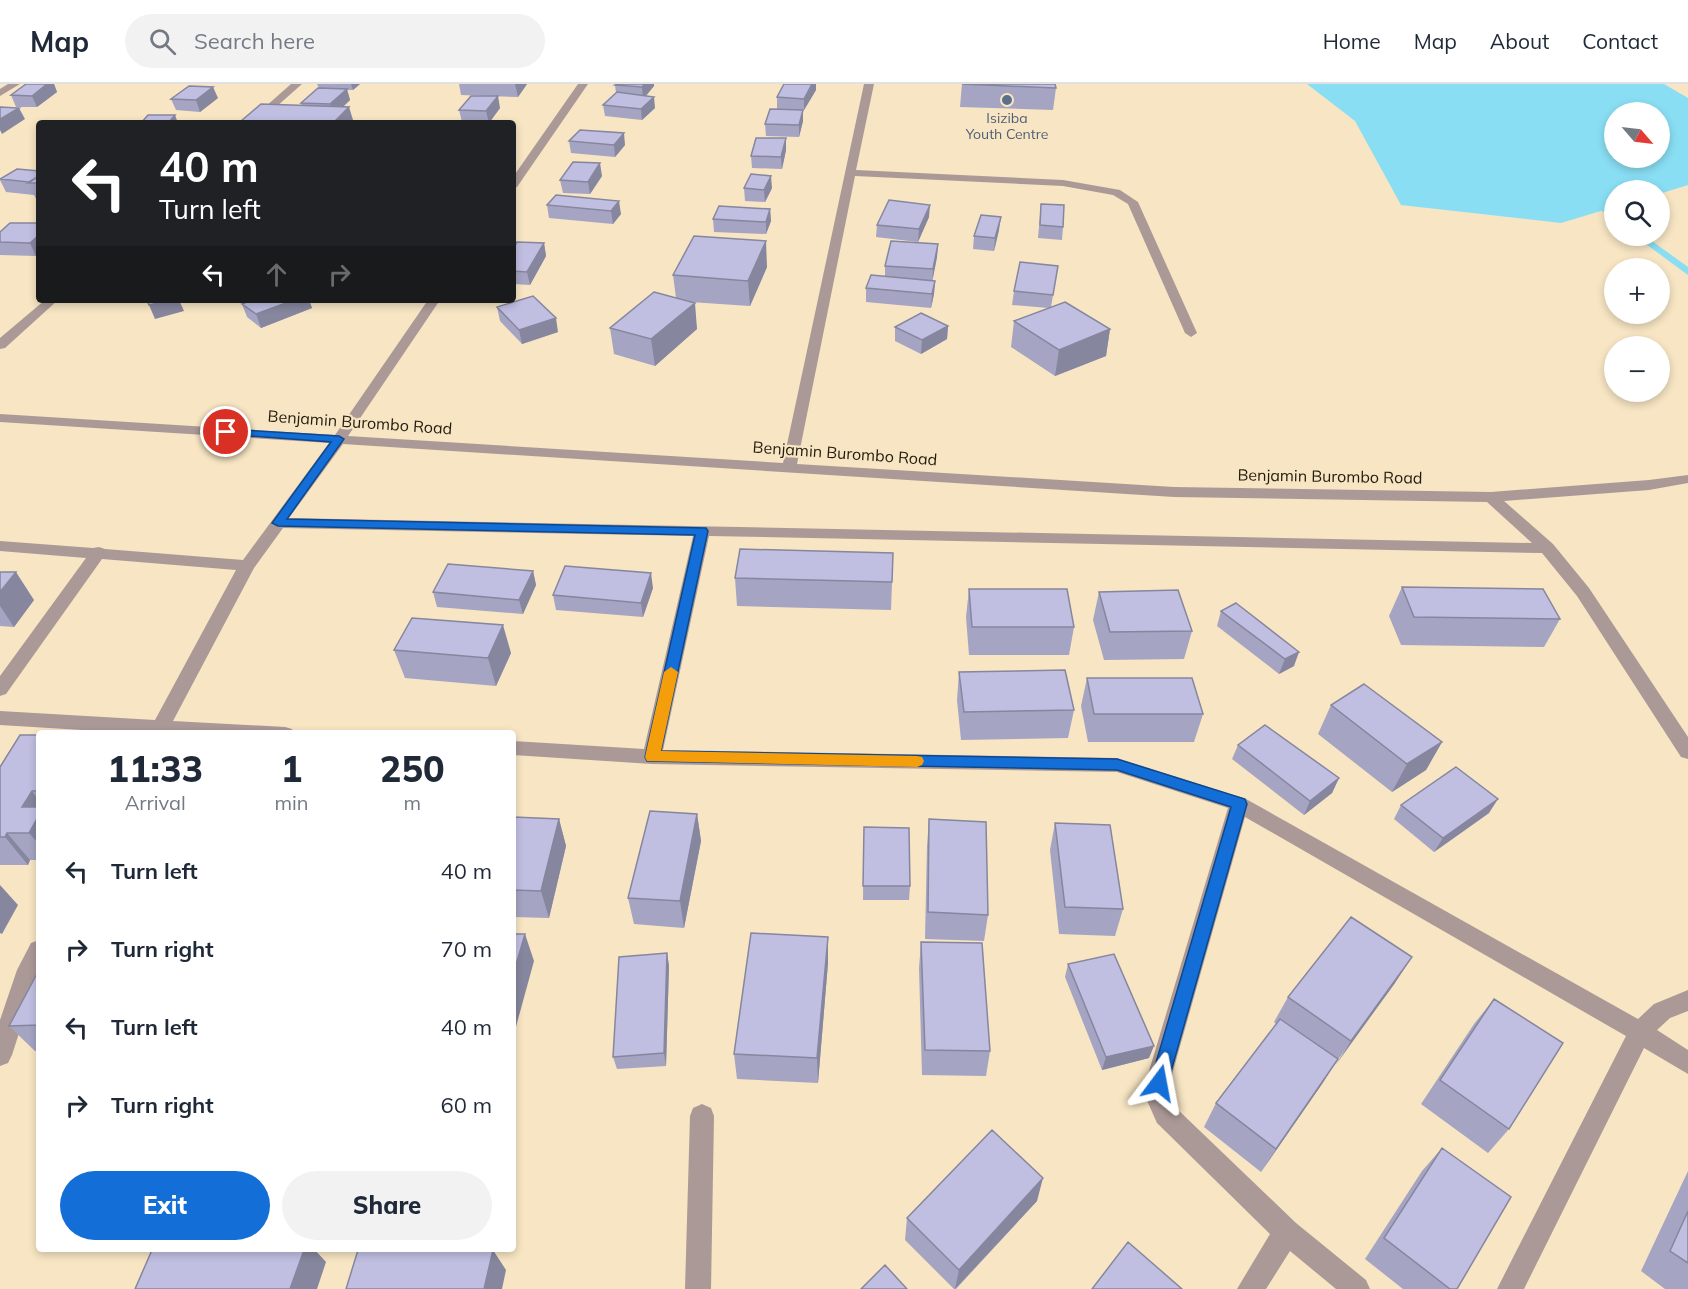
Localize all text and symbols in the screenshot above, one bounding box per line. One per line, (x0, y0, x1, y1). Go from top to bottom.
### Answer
search box (125, 14, 545, 68)
text: Map (30, 24, 89, 59)
icon: search (146, 25, 179, 58)
text: Search here (194, 27, 315, 55)
text: Home (1323, 28, 1381, 54)
text: Map (1414, 28, 1457, 54)
text: About (1490, 28, 1549, 54)
text: Contact (1582, 28, 1658, 54)
marker: Isiziba Youth Centre (1000, 93, 1014, 107)
north arrow (1604, 102, 1670, 168)
map controls (1604, 102, 1670, 402)
place label: Isiziba Youth Centre (965, 109, 1048, 143)
text: 40 m (159, 140, 259, 193)
icon: left (60, 144, 138, 222)
button: search (1604, 180, 1670, 246)
text: Turn left (159, 192, 261, 226)
icon: left (197, 258, 230, 291)
icon: ahead (260, 258, 293, 291)
icon: right (323, 258, 356, 291)
button: + (1604, 258, 1670, 324)
button: − (1604, 336, 1670, 402)
pin (200, 406, 251, 457)
street label: Benjamin Burombo Road (267, 406, 453, 438)
icon: arrive (209, 415, 242, 448)
street label: Benjamin Burombo Road (752, 437, 938, 469)
street label: Benjamin Burombo Road (1237, 464, 1423, 488)
text: 11:33 (107, 746, 203, 791)
text: 1 (281, 746, 302, 791)
text: 250 (380, 746, 445, 791)
text: Arrival (125, 790, 186, 815)
text: min (274, 790, 309, 815)
text: m (403, 790, 421, 815)
icon: left (60, 855, 93, 888)
text: Turn left (111, 857, 198, 885)
text: 40 m (441, 857, 492, 885)
icon: right (60, 933, 93, 966)
text: Turn right (111, 935, 214, 963)
text: 70 m (441, 935, 492, 963)
icon: left (60, 1011, 93, 1044)
text: Turn left (111, 1013, 198, 1041)
text: 40 m (441, 1013, 492, 1041)
position arrow (1127, 1051, 1191, 1115)
icon: right (60, 1089, 93, 1122)
text: Turn right (111, 1091, 214, 1119)
text: 60 m (441, 1091, 492, 1119)
button: Exit (60, 1171, 270, 1240)
button: Share (282, 1171, 492, 1240)

